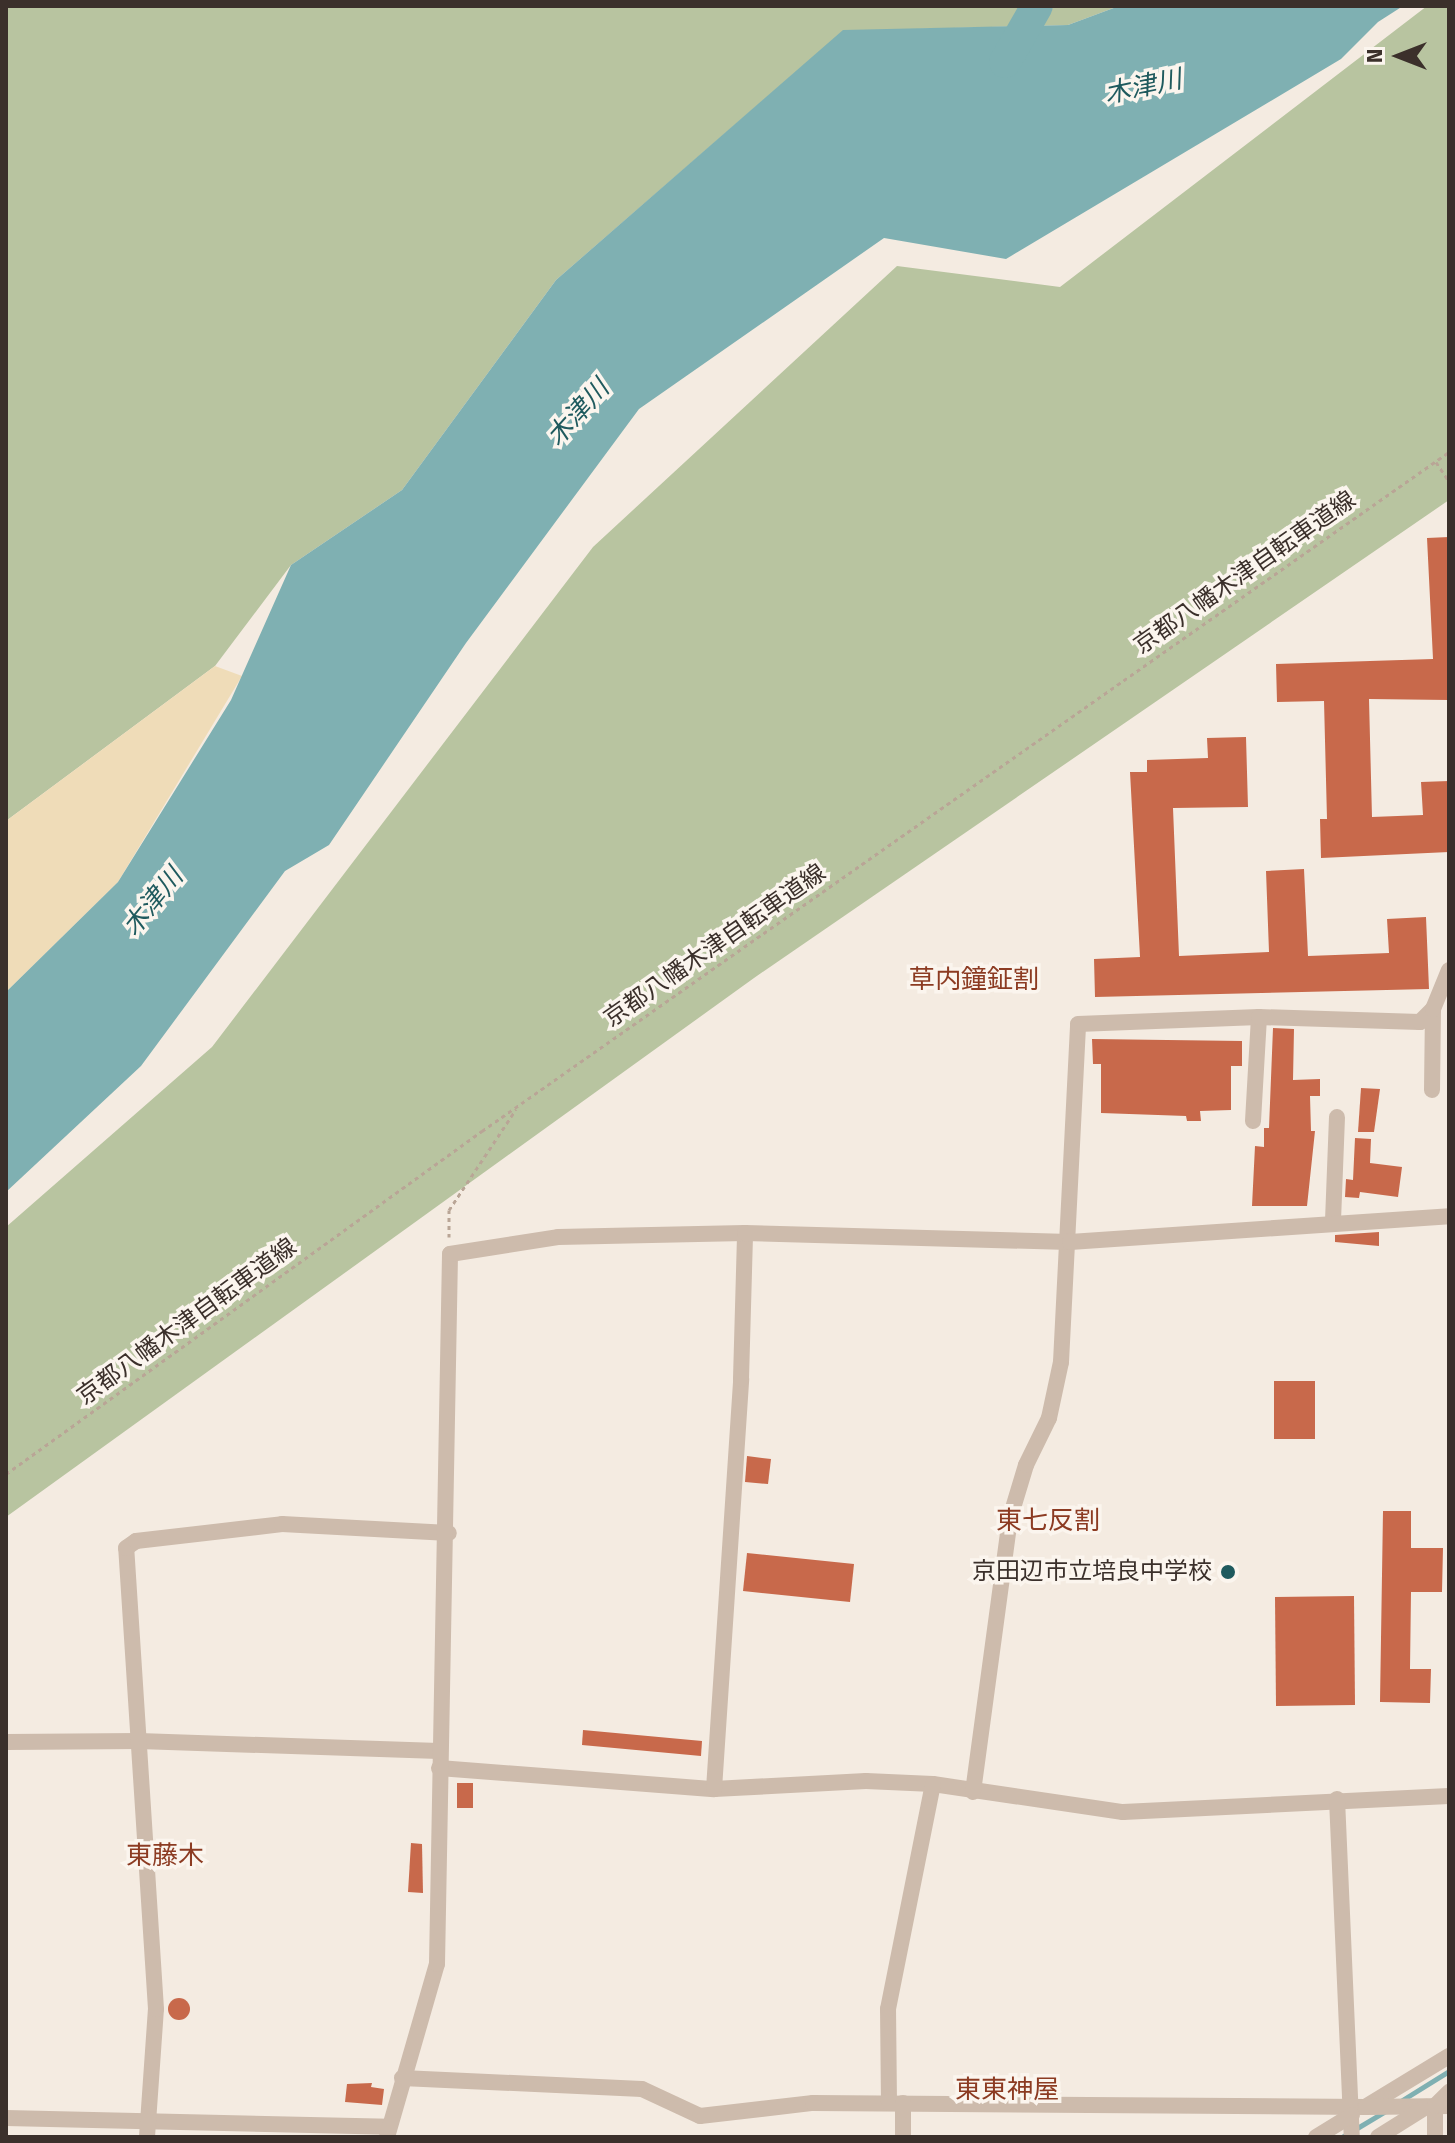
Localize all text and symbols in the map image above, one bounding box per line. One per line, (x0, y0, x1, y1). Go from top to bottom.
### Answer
north arrow (1359, 16, 1439, 96)
text: N (1361, 49, 1388, 63)
water label: 木津川 (1102, 64, 1184, 110)
water label: 木津川 (540, 374, 616, 452)
street label: 京都八幡木津自転車道線 (1129, 485, 1361, 661)
street label: 京都八幡木津自転車道線 (599, 858, 831, 1034)
water label: 木津川 (116, 862, 190, 942)
district label: 草内鐘鉦割 (909, 964, 1039, 996)
street label: 京都八幡木津自転車道線 (72, 1233, 302, 1411)
district label: 東七反割 (996, 1505, 1100, 1537)
place label: 京田辺市立培良中学校 (972, 1558, 1212, 1586)
marker: 京田辺市立培良中学校 (1219, 1563, 1237, 1581)
district label: 東藤木 (126, 1840, 204, 1872)
district label: 東東神屋 (955, 2074, 1059, 2106)

